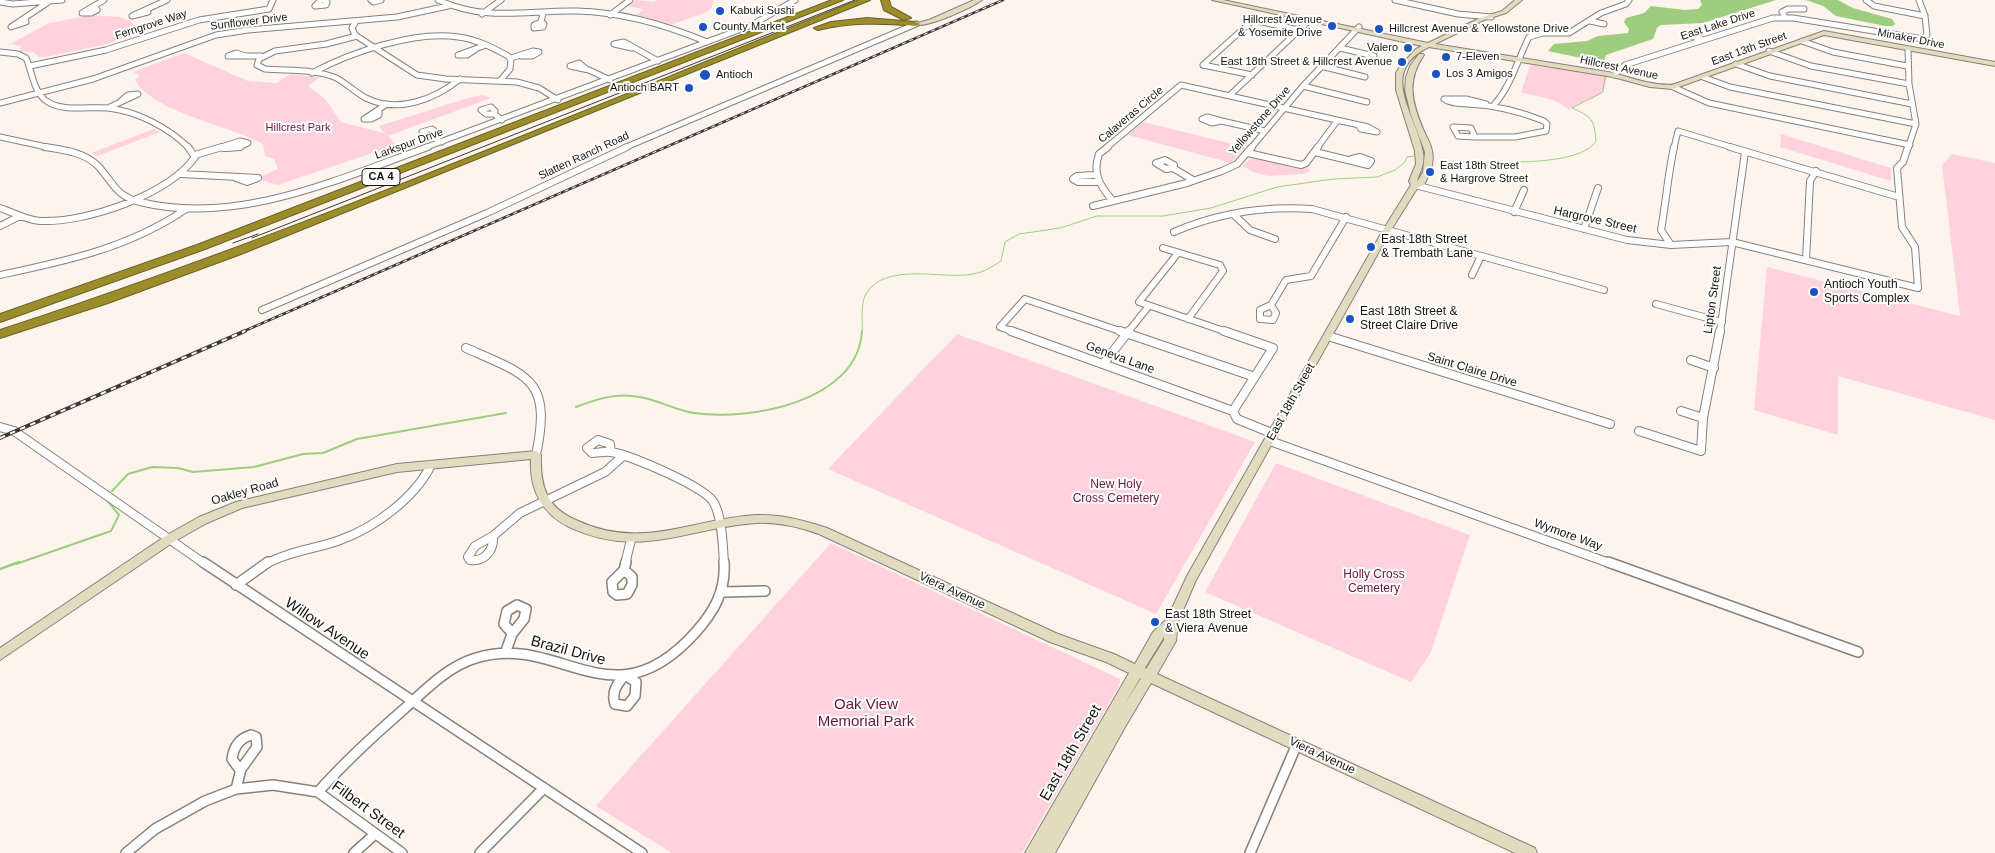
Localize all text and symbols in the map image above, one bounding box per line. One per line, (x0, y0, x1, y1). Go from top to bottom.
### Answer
place label: Kabuki Sushi (730, 4, 794, 18)
marker: Kabuki Sushi (714, 5, 726, 17)
street label: Ferngrove Way (113, 7, 189, 43)
street label: East Lake Drive (1679, 7, 1757, 43)
street label: Sunflower Drive (210, 11, 288, 33)
place label: Hillcrest Avenue & Yosemite Drive (1238, 13, 1322, 39)
place label: County Market (713, 20, 785, 34)
marker: Hillcrest Avenue & Yosemite Drive (1326, 20, 1338, 32)
marker: County Market (697, 21, 709, 33)
place label: Hillcrest Avenue & Yellowstone Drive (1389, 22, 1569, 36)
marker: Hillcrest Avenue & Yellowstone Drive (1373, 23, 1385, 35)
street label: Minaker Drive (1876, 26, 1946, 52)
street label: East 13th Street (1710, 29, 1788, 69)
place label: Valero (1367, 41, 1398, 55)
marker: Valero (1402, 42, 1414, 54)
place label: 7-Eleven (1456, 50, 1499, 64)
marker: 7-Eleven (1440, 51, 1452, 63)
street label: Hillcrest Avenue (1579, 53, 1659, 83)
place label: East 18th Street & Hillcrest Avenue (1220, 55, 1392, 69)
marker: East 18th Street & Hillcrest Avenue (1396, 56, 1408, 68)
place label: Los 3 Amigos (1446, 67, 1513, 81)
marker: Antioch (698, 68, 712, 82)
place label: Antioch (716, 68, 753, 82)
marker: Los 3 Amigos (1430, 68, 1442, 80)
place label: Antioch BART (610, 81, 679, 95)
marker: Antioch BART (683, 82, 695, 94)
street label: Calaveras Circle (1096, 84, 1166, 146)
street label: Yellowstone Drive (1226, 84, 1294, 158)
park label: Hillcrest Park (266, 121, 330, 135)
street label: Larkspur Drive (373, 126, 445, 162)
street label: Slatten Ranch Road (537, 129, 631, 183)
place label: East 18th Street & Hargrove Street (1440, 159, 1528, 185)
marker: East 18th Street & Hargrove Street (1424, 166, 1436, 178)
road number: CA 4 (362, 168, 400, 186)
street label: Hargrove Street (1552, 203, 1638, 237)
place label: East 18th Street & Trembath Lane (1381, 233, 1473, 261)
marker: East 18th Street & Trembath Lane (1365, 241, 1377, 253)
street label: Lipton Street (1701, 265, 1725, 335)
place label: Antioch Youth Sports Complex (1824, 278, 1909, 306)
marker: Antioch Youth Sports Complex (1808, 286, 1820, 298)
place label: East 18th Street & Street Claire Drive (1360, 305, 1458, 333)
marker: East 18th Street & Street Claire Drive (1344, 313, 1356, 325)
street label: Geneva Lane (1084, 339, 1156, 377)
street label: Saint Claire Drive (1425, 349, 1519, 391)
street label: East 18th Street (1264, 361, 1318, 443)
street label: Oakley Road (210, 476, 280, 508)
park label: New Holy Cross Cemetery (1073, 478, 1159, 506)
street label: Wymore Way (1532, 516, 1604, 554)
park label: Holly Cross Cemetery (1343, 568, 1405, 596)
street label: Viera Avenue (917, 569, 987, 613)
street label: Willow Avenue (281, 594, 373, 664)
place label: East 18th Street & Viera Avenue (1165, 608, 1251, 636)
marker: East 18th Street & Viera Avenue (1149, 616, 1161, 628)
street label: Brazil Drive (529, 632, 607, 670)
park label: Oak View Memorial Park (818, 696, 914, 731)
street label: East 18th Street (1036, 702, 1106, 804)
street label: Viera Avenue (1287, 734, 1357, 778)
street label: Filbert Street (328, 777, 408, 843)

